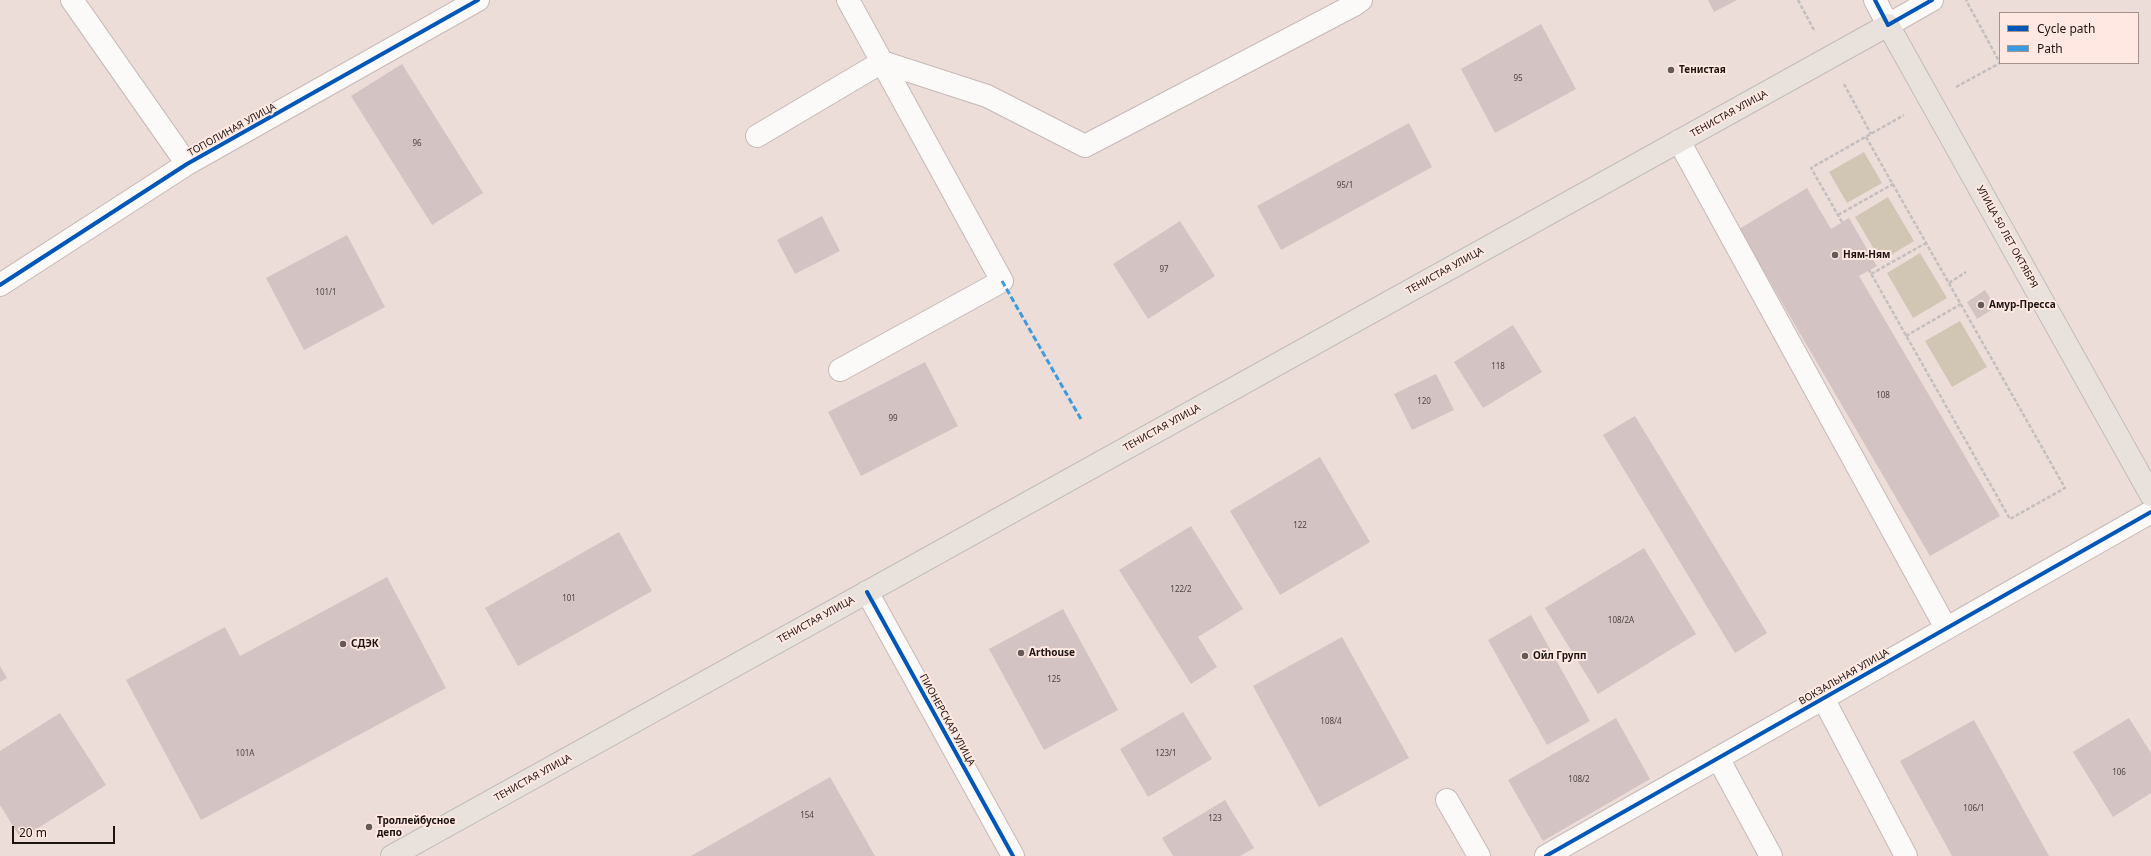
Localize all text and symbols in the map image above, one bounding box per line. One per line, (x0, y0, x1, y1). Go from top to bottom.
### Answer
legend (1999, 12, 2139, 64)
text: Cycle path (2037, 20, 2095, 37)
text: Path (2037, 40, 2063, 57)
place label: Тенистая (1679, 64, 1726, 76)
marker: Тенистая (1666, 65, 1676, 75)
house number: 95 (1513, 74, 1523, 84)
street label: ТЕНИСТАЯ УЛИЦА (1688, 88, 1770, 140)
street label: ТОПОЛИНАЯ УЛИЦА (186, 101, 278, 159)
house number: 96 (412, 139, 422, 149)
house number: 95/1 (1337, 181, 1353, 191)
street label: УЛИЦА 50 ЛЕТ ОКТЯБРЯ (1974, 184, 2040, 290)
street label: ТЕНИСТАЯ УЛИЦА (1404, 245, 1486, 297)
place label: Ням-Ням (1843, 249, 1890, 261)
marker: Ням-Ням (1830, 250, 1840, 260)
house number: 97 (1159, 265, 1169, 275)
house number: 101/1 (315, 288, 337, 298)
place label: Амур-Пресса (1989, 299, 2056, 311)
marker: Амур-Пресса (1976, 300, 1986, 310)
house number: 118 (1491, 362, 1505, 372)
house number: 108 (1876, 391, 1890, 401)
house number: 120 (1417, 397, 1431, 407)
street label: ТЕНИСТАЯ УЛИЦА (1121, 402, 1203, 454)
house number: 99 (888, 414, 898, 424)
house number: 122 (1293, 521, 1307, 531)
house number: 122/2 (1170, 585, 1192, 595)
house number: 101 (562, 594, 576, 604)
street label: ТЕНИСТАЯ УЛИЦА (775, 594, 857, 646)
house number: 108/2А (1608, 616, 1634, 626)
place label: СДЭК (351, 638, 379, 650)
marker: СДЭК (338, 639, 348, 649)
street label: ВОКЗАЛЬНАЯ УЛИЦА (1797, 646, 1891, 708)
place label: Arthouse (1029, 647, 1075, 659)
marker: Arthouse (1016, 648, 1026, 658)
place label: Ойл Групп (1533, 650, 1586, 662)
marker: Ойл Групп (1520, 651, 1530, 661)
street label: ПИОНЕРСКАЯ УЛИЦА (917, 672, 977, 768)
house number: 125 (1047, 675, 1061, 685)
house number: 108/4 (1320, 717, 1342, 727)
house number: 101А (236, 749, 254, 759)
house number: 123/1 (1155, 749, 1177, 759)
street label: ТЕНИСТАЯ УЛИЦА (492, 752, 574, 804)
house number: 106 (2112, 768, 2126, 778)
house number: 108/2 (1568, 775, 1590, 785)
house number: 106/1 (1963, 804, 1985, 814)
house number: 154 (800, 811, 814, 821)
house number: 123 (1208, 814, 1222, 824)
place label: Троллейбусное депо (377, 815, 455, 838)
scale bar (14, 818, 117, 844)
marker: Троллейбусное депо (364, 822, 374, 832)
text: 20 m (19, 824, 47, 841)

